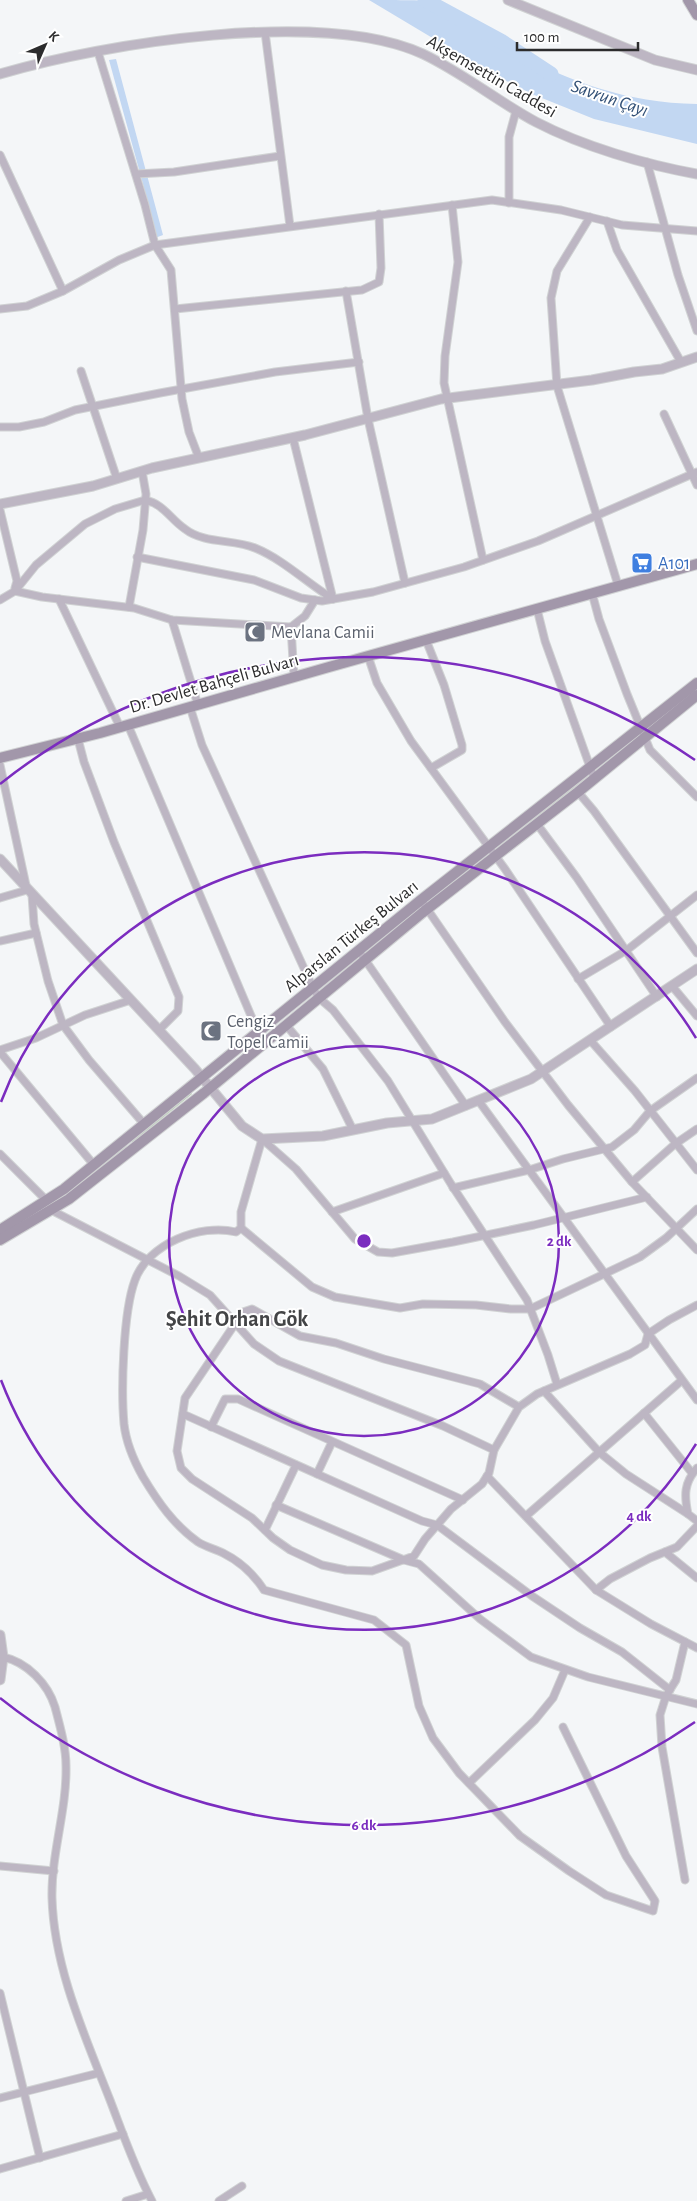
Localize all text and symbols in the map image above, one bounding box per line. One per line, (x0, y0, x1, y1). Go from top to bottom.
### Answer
north arrow (20, 20, 70, 70)
scale bar (517, 20, 638, 52)
text: K (46, 29, 62, 45)
text: 100 m (524, 30, 559, 45)
street label: Akşemsettin Caddesi (423, 32, 560, 121)
water label: Savrun Çayı (569, 76, 650, 120)
supermarket icon: A101 (630, 551, 654, 575)
place label: A101 (658, 555, 690, 573)
mosque icon: Mevlana Camii (243, 620, 267, 644)
place label: Mevlana Camii (271, 624, 375, 642)
street label: Dr. Devlet Bahçeli Bulvarı (128, 651, 301, 717)
street label: Alparslan Türkeş Bulvarı (281, 877, 422, 996)
place label: Cengiz Topel Camii (227, 1013, 309, 1052)
mosque icon: Cengiz Topel Camii (199, 1019, 223, 1043)
centre of rings (355, 1232, 373, 1250)
text: 2 dk (547, 1234, 572, 1249)
district label: Şehit Orhan Gök (166, 1308, 308, 1330)
text: 4 dk (626, 1509, 652, 1524)
text: 6 dk (352, 1818, 377, 1833)

